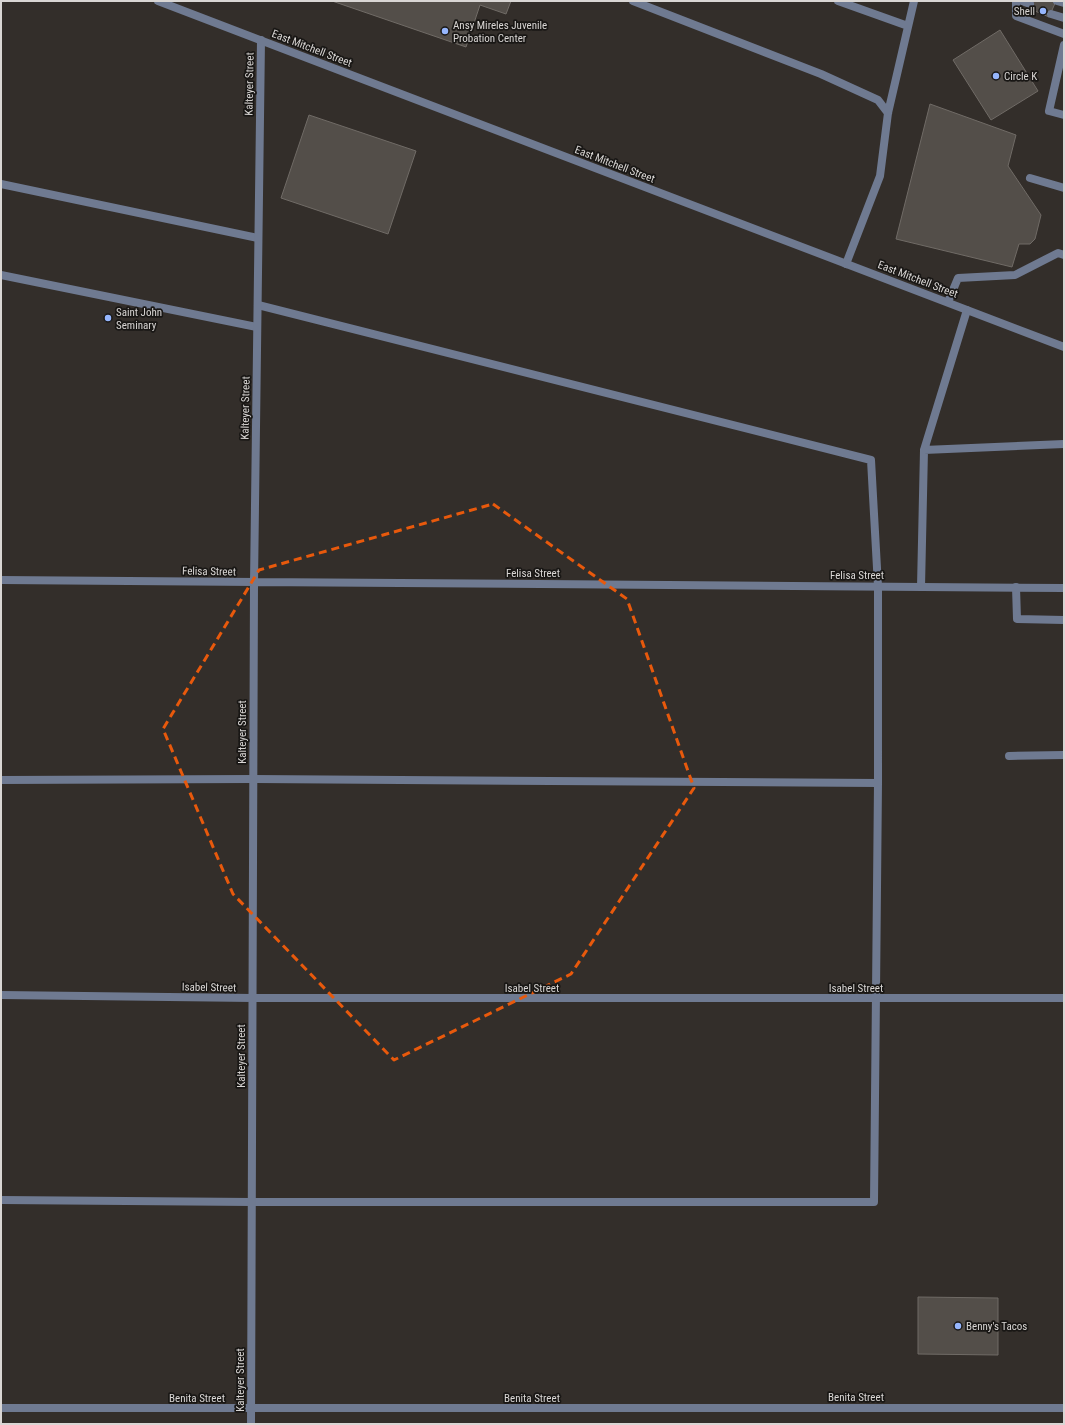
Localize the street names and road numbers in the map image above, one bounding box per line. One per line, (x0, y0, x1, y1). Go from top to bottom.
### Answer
street label: East Mitchell Street (270, 27, 354, 70)
street label: Kalteyer Street (242, 52, 257, 116)
street label: East Mitchell Street (573, 143, 657, 186)
street label: East Mitchell Street (876, 258, 960, 301)
street label: Kalteyer Street (238, 376, 253, 440)
street label: Felisa Street (182, 565, 236, 578)
street label: Felisa Street (506, 567, 560, 580)
street label: Felisa Street (830, 569, 884, 582)
street label: Kalteyer Street (236, 700, 249, 764)
street label: Isabel Street (182, 981, 236, 994)
street label: Isabel Street (505, 982, 559, 995)
street label: Isabel Street (829, 982, 883, 995)
street label: Kalteyer Street (235, 1024, 248, 1088)
street label: Kalteyer Street (234, 1348, 247, 1412)
street label: Benita Street (828, 1391, 884, 1404)
street label: Benita Street (169, 1392, 225, 1405)
street label: Benita Street (504, 1392, 560, 1405)

